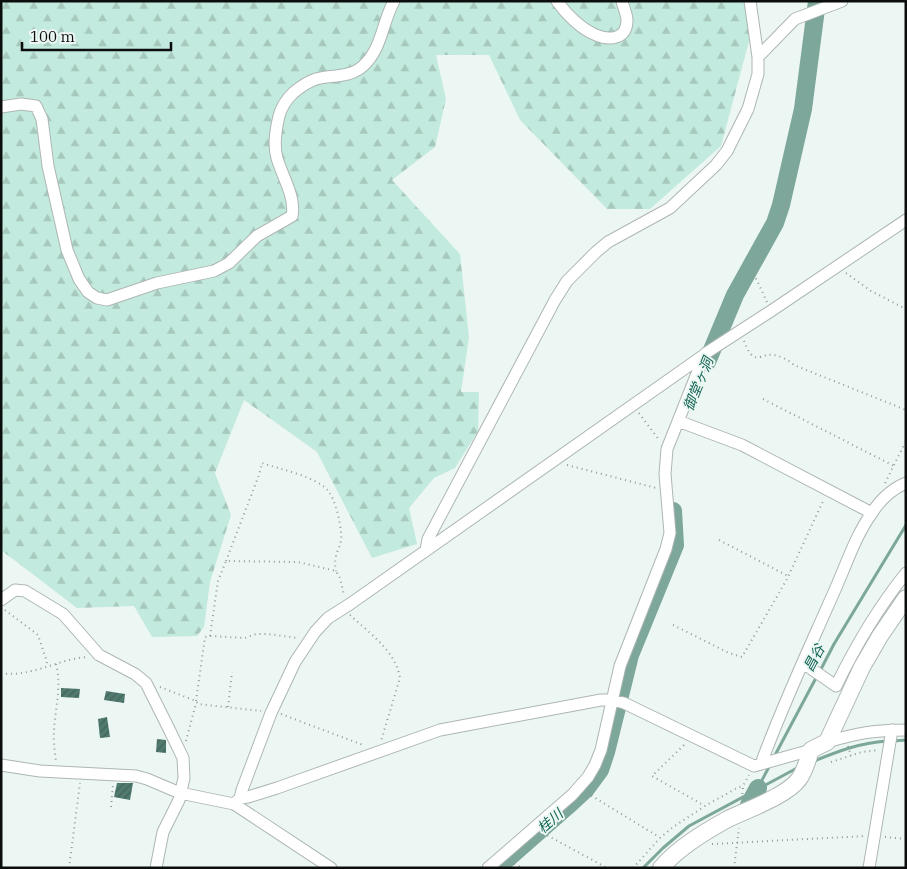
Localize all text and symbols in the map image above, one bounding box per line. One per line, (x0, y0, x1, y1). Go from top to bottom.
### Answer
scale bar (22, 20, 171, 52)
text: 100 m (30, 27, 75, 46)
water label: 御堂ヶ洞 (679, 353, 718, 413)
water label: 昌谷 (799, 641, 829, 675)
water label: 桂川 (534, 804, 568, 837)

